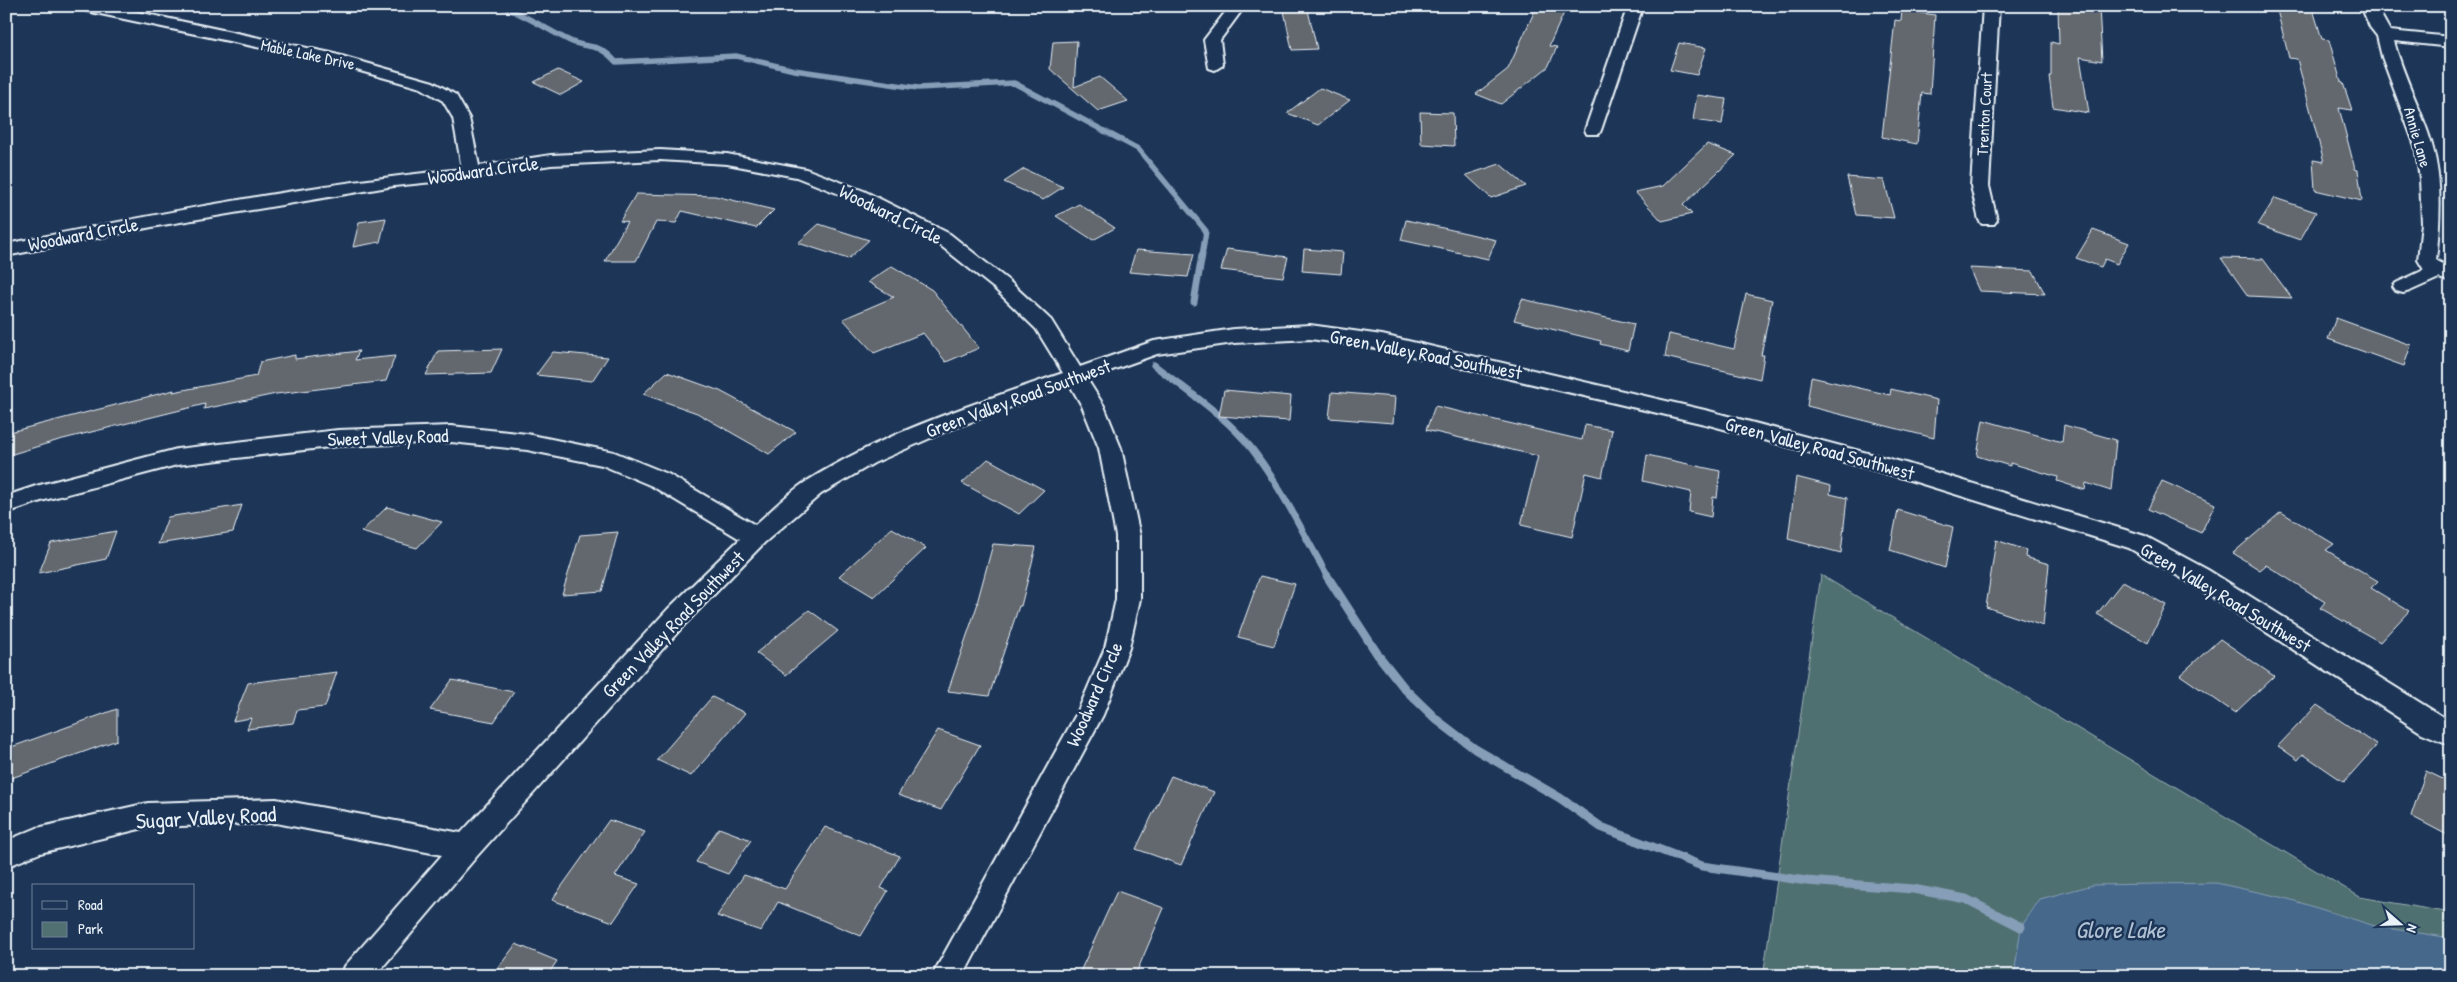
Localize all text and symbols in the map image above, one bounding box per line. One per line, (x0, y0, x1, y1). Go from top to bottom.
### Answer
street label: Mable Lake Drive (259, 33, 358, 75)
street label: Trenton Court (1971, 71, 1997, 156)
street label: Annie Lane (2399, 104, 2437, 170)
street label: Woodward Circle (426, 149, 541, 191)
street label: Woodward Circle (835, 178, 947, 250)
street label: Woodward Circle (26, 210, 141, 257)
street label: Green Valley Road Southwest (1328, 323, 1525, 385)
street label: Green Valley Road Southwest (922, 352, 1115, 444)
street label: Green Valley Road Southwest (1722, 410, 1918, 486)
street label: Sweet Valley Road (327, 422, 449, 452)
street label: Green Valley Road Southwest (2136, 536, 2317, 659)
street label: Green Valley Road Southwest (596, 544, 750, 703)
street label: Woodward Circle (1059, 637, 1129, 750)
street label: Sugar Valley Road (135, 798, 277, 836)
legend (32, 884, 195, 950)
text: Road (78, 894, 103, 915)
north arrow (2374, 900, 2424, 950)
water label: Glore Lake (2075, 913, 2166, 945)
text: Park (78, 918, 103, 939)
text: N (2402, 922, 2423, 936)

